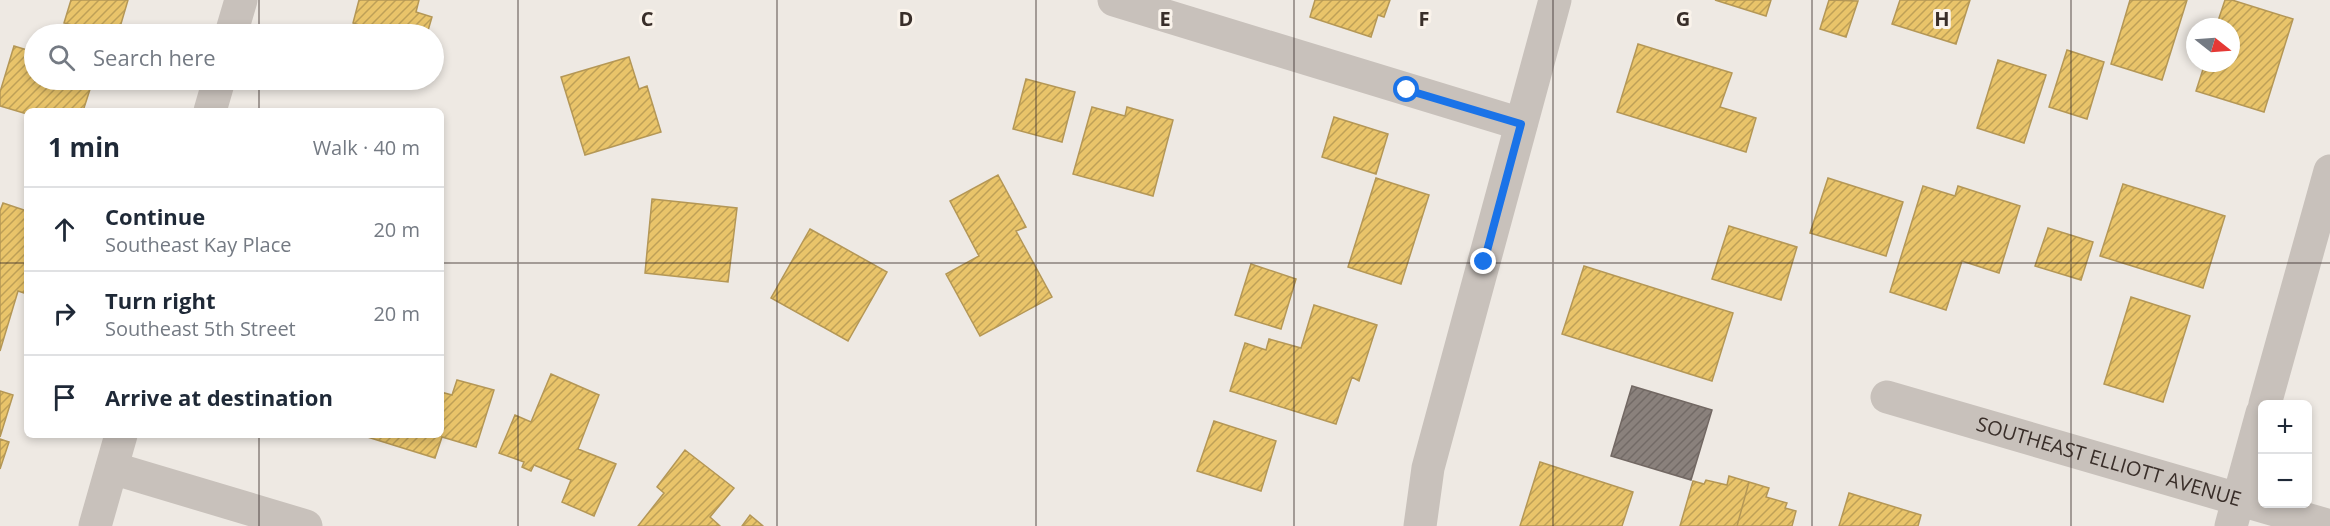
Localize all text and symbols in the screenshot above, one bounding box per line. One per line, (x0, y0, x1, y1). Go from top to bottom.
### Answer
text: C (641, 5, 654, 32)
text: D (899, 5, 913, 32)
text: E (1159, 5, 1171, 32)
text: F (1419, 5, 1429, 32)
text: G (1676, 5, 1690, 32)
text: H (1934, 5, 1950, 32)
north arrow (2186, 18, 2240, 72)
search box (24, 24, 444, 90)
icon: search (45, 41, 78, 74)
text: Search here (93, 42, 216, 72)
route start (1393, 76, 1419, 102)
text: 1 min (48, 129, 120, 165)
text: Walk · 40 m (313, 134, 420, 161)
text: Continue (105, 201, 205, 231)
icon: ahead (48, 213, 81, 246)
text: 20 m (373, 216, 420, 243)
text: Southeast Kay Place (105, 231, 291, 258)
route end (1470, 248, 1496, 274)
text: Turn right (105, 285, 216, 315)
icon: right (48, 297, 81, 330)
text: 20 m (373, 300, 420, 327)
text: Southeast 5th Street (105, 315, 296, 342)
icon: arrive (48, 381, 81, 414)
text: Arrive at destination (105, 382, 333, 412)
map controls (2258, 400, 2312, 508)
button: + (2258, 400, 2312, 454)
street label: SOUTHEAST ELLIOTT AVENUE (1973, 410, 2245, 512)
button: − (2258, 454, 2312, 508)

